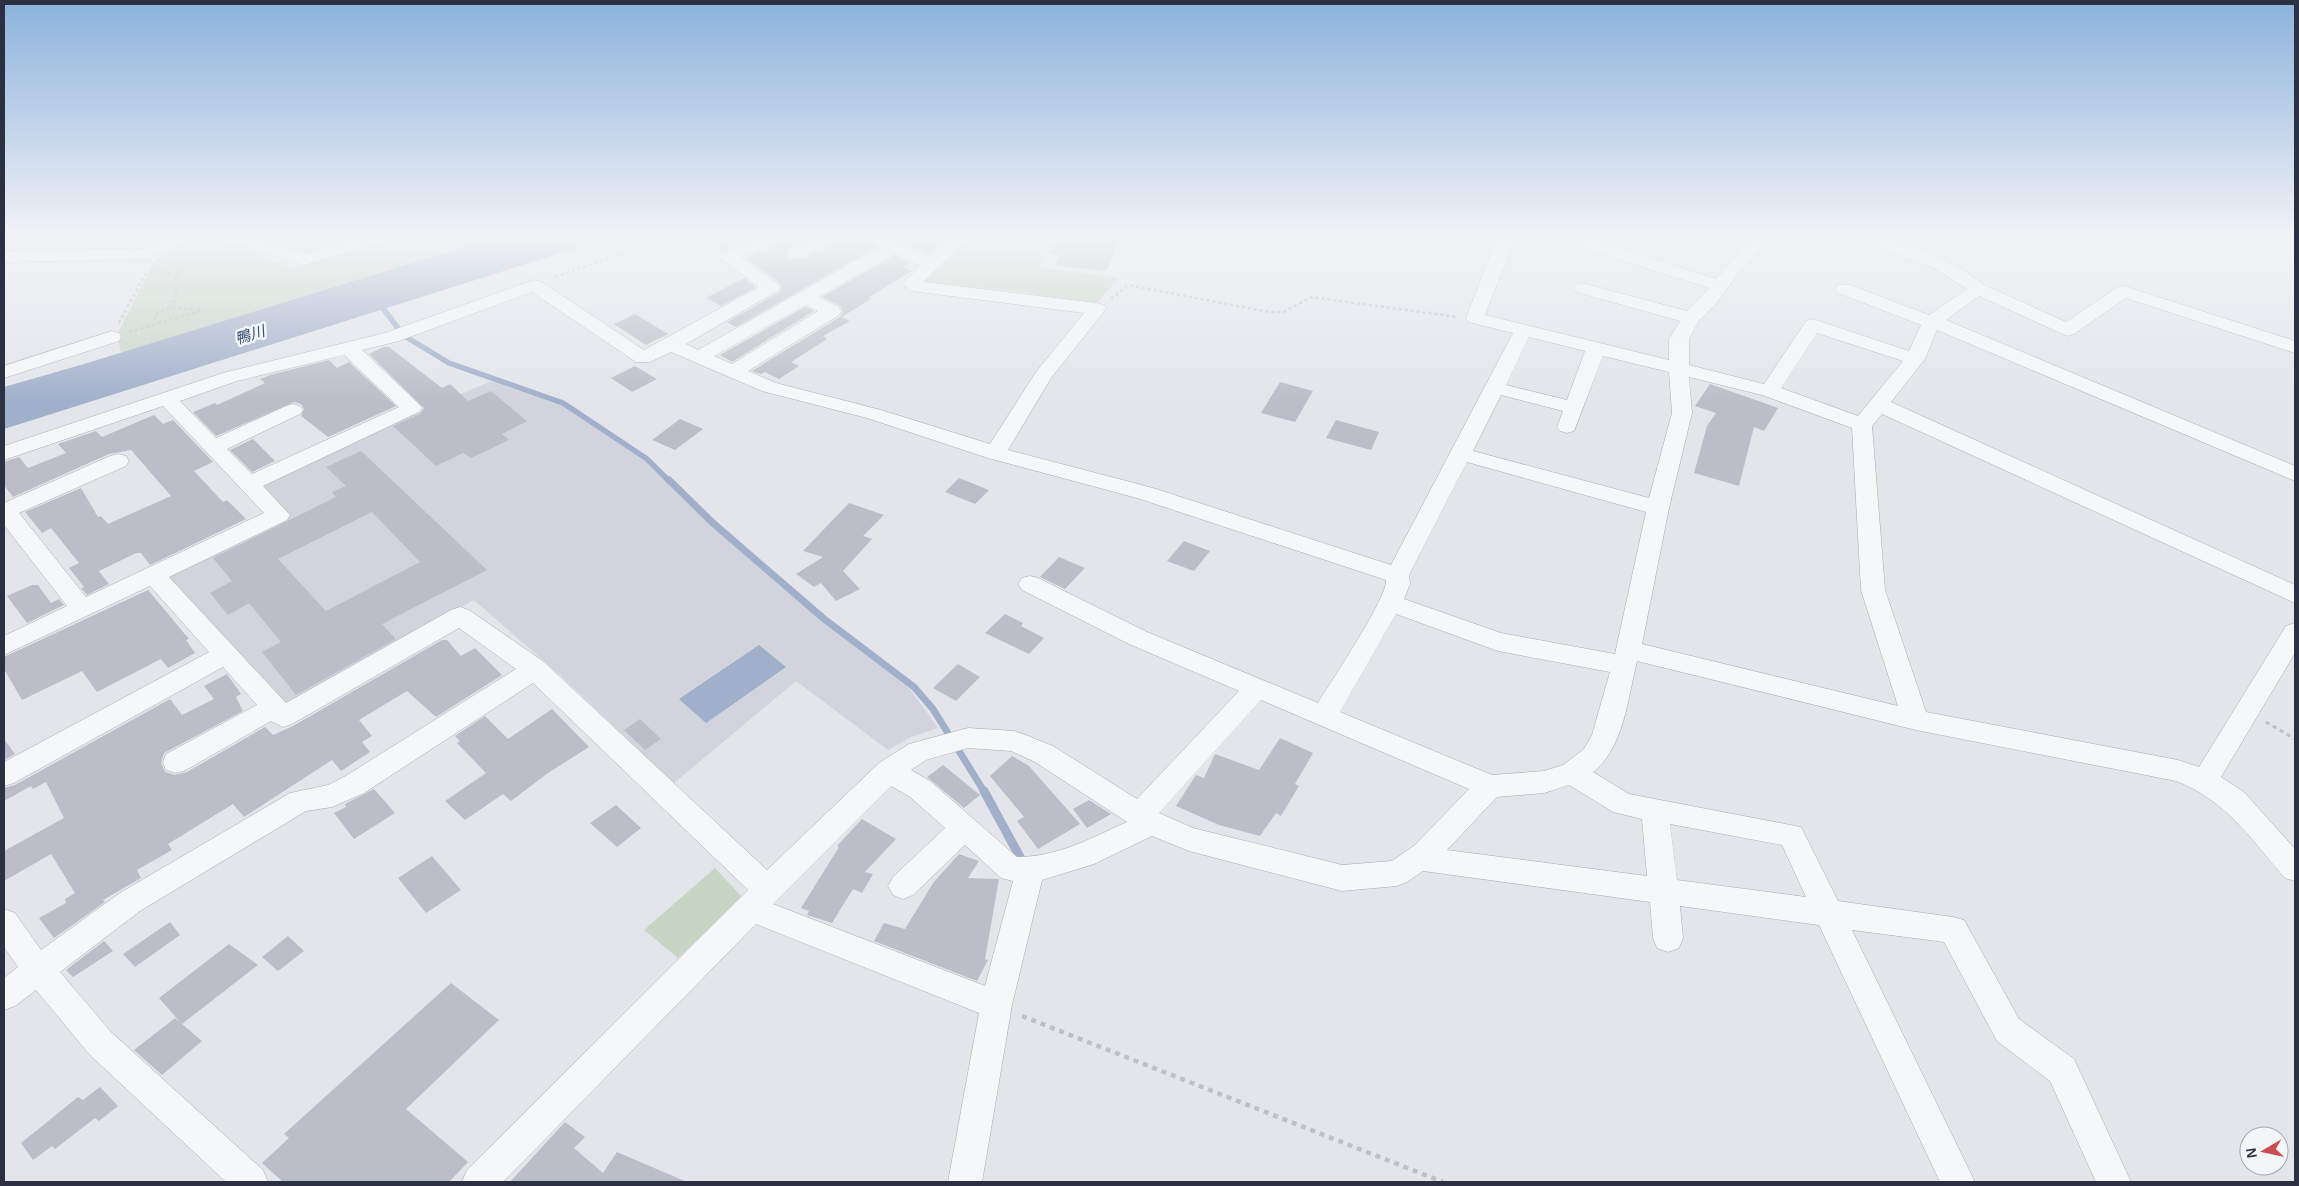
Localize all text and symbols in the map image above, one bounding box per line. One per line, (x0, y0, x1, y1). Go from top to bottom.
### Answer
water label: 鴨川 (233, 321, 269, 347)
north arrow (2239, 1126, 2289, 1176)
text: N (2242, 1147, 2260, 1159)

